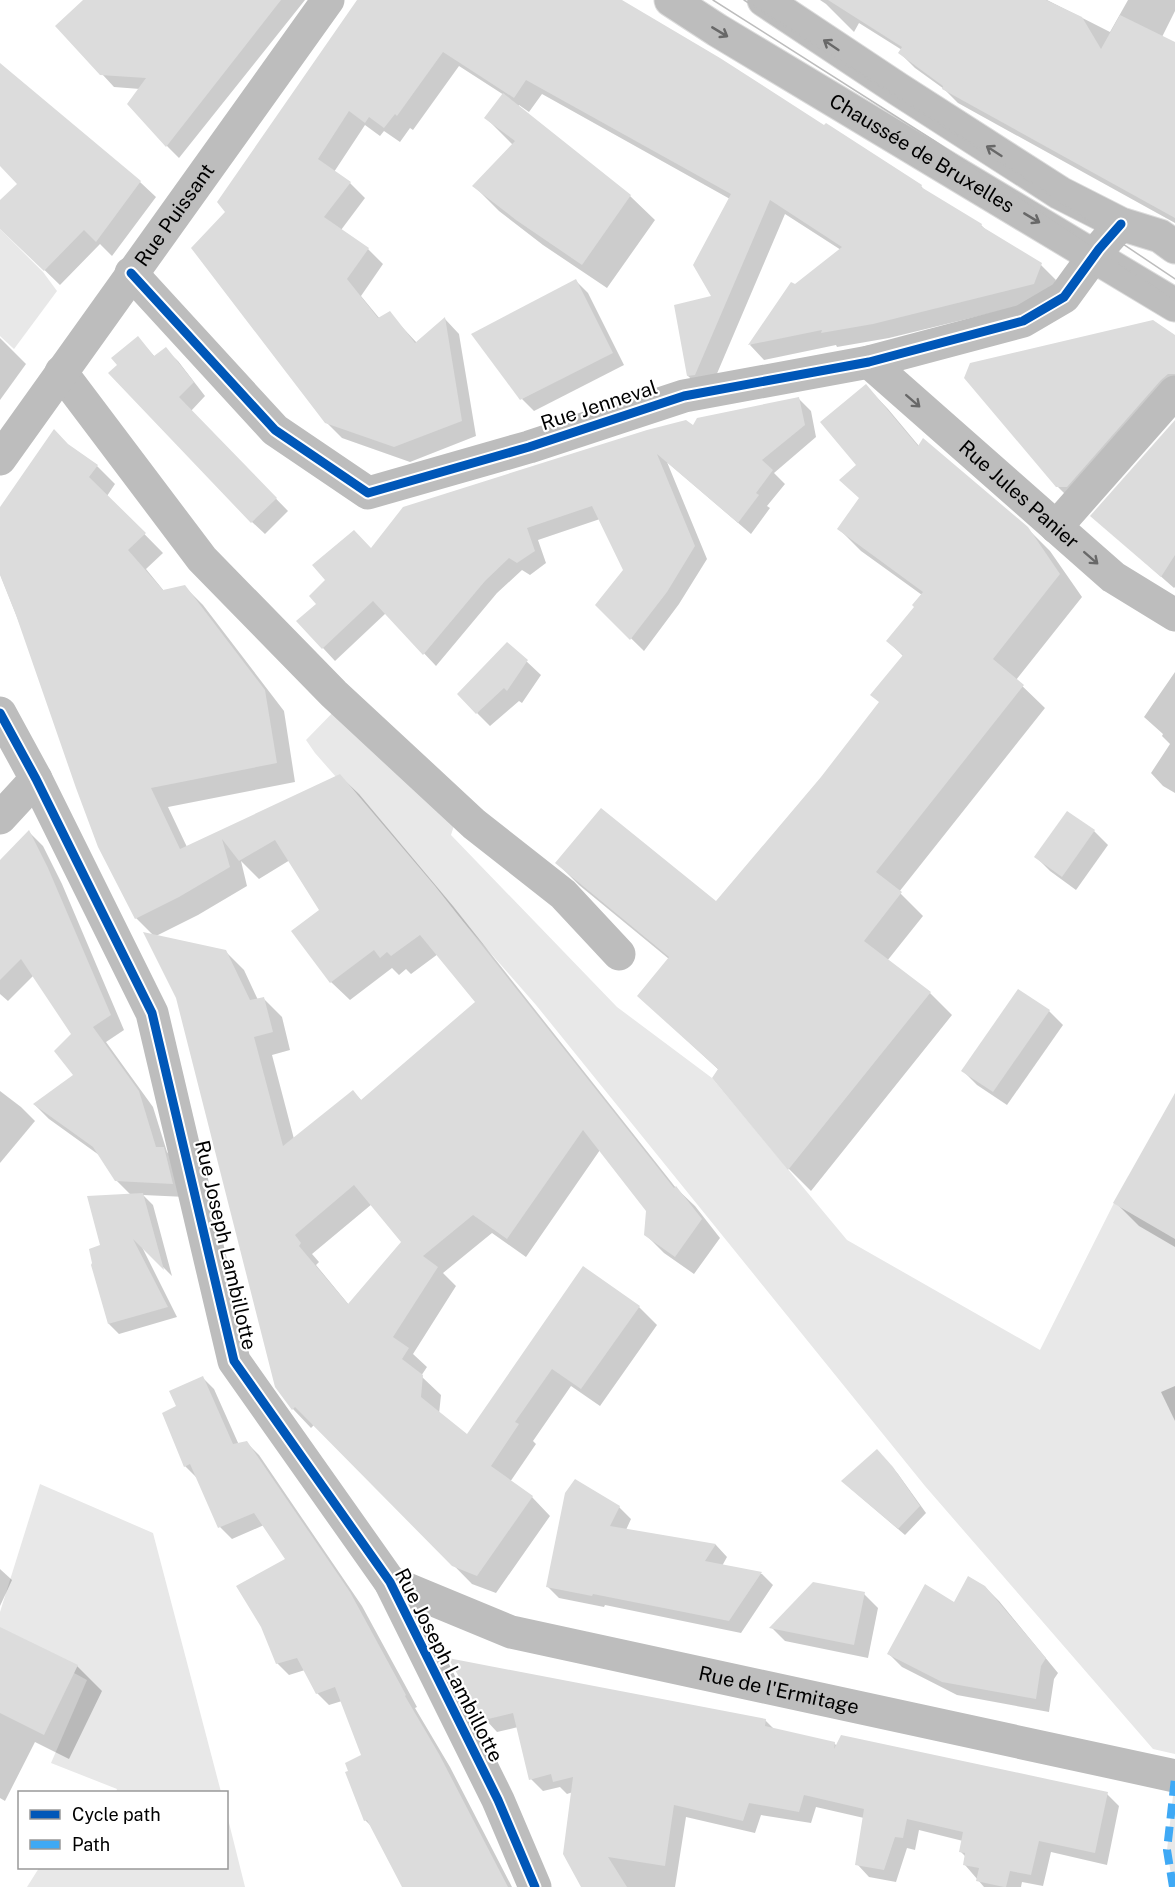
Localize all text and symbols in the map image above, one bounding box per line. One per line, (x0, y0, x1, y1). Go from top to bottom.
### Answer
one-way arrow (711, 26, 728, 38)
one-way arrow (823, 38, 840, 50)
street label: Chaussée de Bruxelles (825, 88, 1019, 218)
one-way arrow (986, 145, 1003, 157)
street label: Rue Puissant (130, 159, 219, 271)
one-way arrow (1023, 212, 1040, 224)
street label: Rue Jenneval (538, 375, 660, 435)
one-way arrow (905, 394, 920, 408)
street label: Rue Jules Panier (954, 435, 1084, 553)
one-way arrow (1083, 551, 1099, 564)
street label: Rue Joseph Lambillotte (190, 1138, 262, 1352)
street label: Rue Joseph Lambillotte (390, 1564, 508, 1766)
street label: Rue de l'Ermitage (696, 1661, 861, 1719)
legend (18, 1791, 228, 1869)
text: Cycle path (72, 1804, 161, 1825)
text: Path (72, 1834, 110, 1855)

